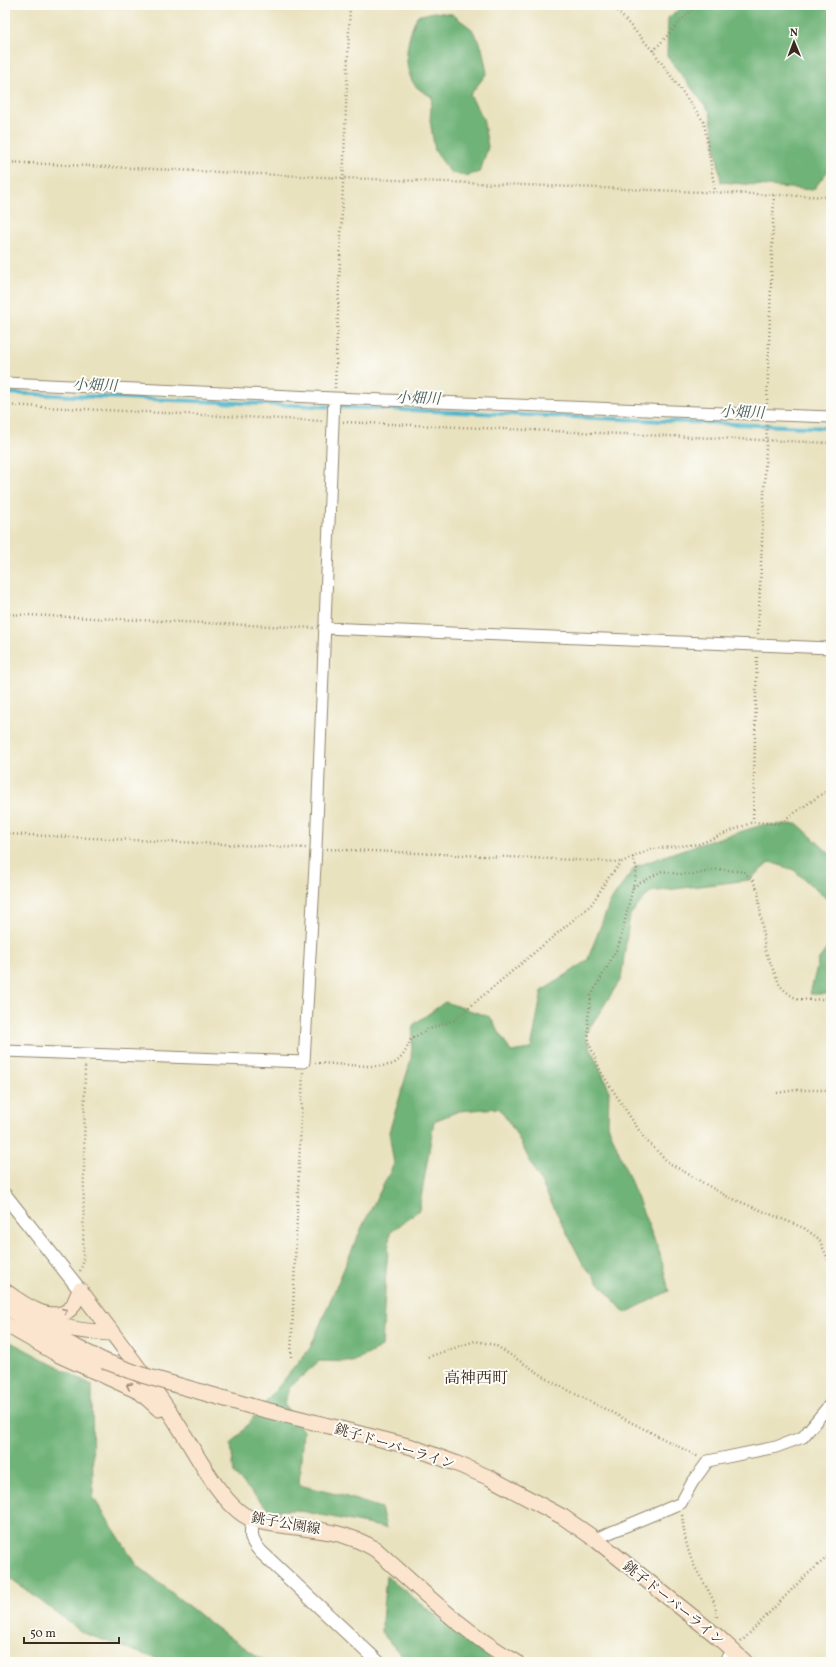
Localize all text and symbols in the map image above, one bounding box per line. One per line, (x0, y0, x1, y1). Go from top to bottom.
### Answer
north arrow (774, 22, 814, 62)
text: N (790, 26, 798, 41)
water label: 小畑川 (72, 375, 120, 398)
water label: 小畑川 (395, 388, 443, 411)
water label: 小畑川 (719, 402, 767, 425)
one-way arrow (61, 1308, 68, 1316)
district label: 高神西町 (444, 1368, 508, 1390)
one-way arrow (126, 1383, 133, 1391)
street label: 銚子ドーバーライン (332, 1420, 457, 1475)
street label: 銚子公園線 (250, 1509, 322, 1540)
street label: 銚子ドーバーライン (619, 1557, 728, 1651)
scale bar (24, 1619, 119, 1645)
text: 50 m (30, 1626, 56, 1642)

